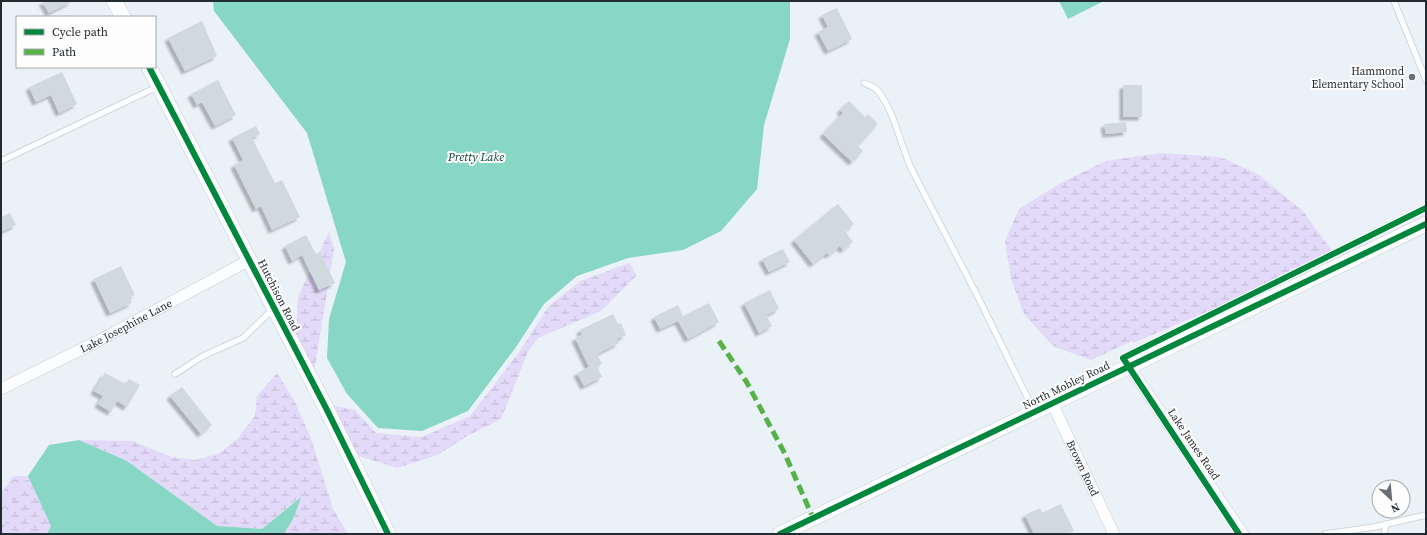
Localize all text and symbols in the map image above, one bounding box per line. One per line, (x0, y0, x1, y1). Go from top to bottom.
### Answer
legend (16, 16, 156, 68)
text: Cycle path (52, 24, 108, 40)
text: Path (52, 44, 76, 60)
place label: Hammond Elementary School (1312, 64, 1405, 92)
marker: Hammond Elementary School (1407, 72, 1417, 82)
water label: Pretty Lake (447, 149, 504, 165)
street label: Hutchison Road (254, 257, 303, 334)
street label: Lake Josephine Lane (78, 296, 175, 357)
street label: North Mobley Road (1020, 357, 1113, 413)
street label: Lake James Road (1164, 406, 1224, 484)
street label: Brown Road (1063, 438, 1102, 499)
north arrow (1371, 479, 1411, 519)
text: N (1388, 499, 1402, 516)

